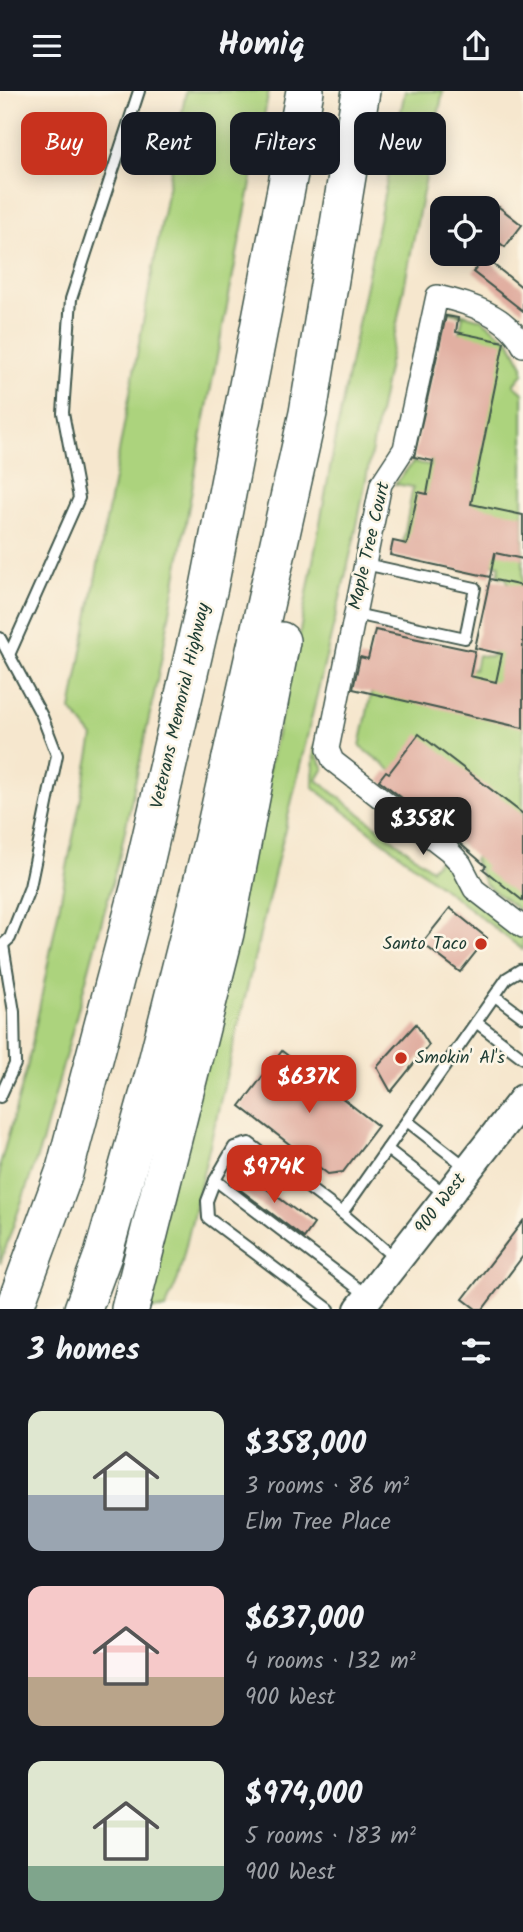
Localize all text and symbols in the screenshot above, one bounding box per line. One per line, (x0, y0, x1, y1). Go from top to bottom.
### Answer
text: Homiq (218, 20, 305, 71)
icon: menu (28, 27, 66, 65)
icon: share (457, 27, 495, 65)
chip: Buy (21, 112, 107, 175)
chip: Rent (121, 112, 216, 175)
chip: Filters (230, 112, 340, 175)
chip: New (354, 112, 446, 175)
map controls (430, 196, 500, 266)
button: locate (430, 196, 500, 266)
street label: Maple Tree Court (341, 478, 399, 613)
street label: Veterans Memorial Highway (143, 600, 219, 812)
pin: $358K (374, 797, 472, 857)
text: $358K (390, 802, 456, 838)
place label: Santo Taco (383, 930, 467, 959)
marker: Santo Taco (473, 936, 489, 952)
place label: Smokin' Al's (415, 1044, 505, 1073)
marker: Smokin' Al's (393, 1050, 409, 1066)
pin: $637K (260, 1055, 358, 1115)
text: $637K (277, 1060, 341, 1096)
pin: $974K (225, 1145, 323, 1205)
text: $974K (243, 1150, 305, 1186)
street label: 900 West (408, 1166, 475, 1241)
text: 3 homes (28, 1327, 140, 1375)
icon: filters (457, 1332, 495, 1370)
text: $358,000 (245, 1421, 366, 1469)
icon: home (84, 1439, 168, 1523)
text: 3 rooms · 86 m² (245, 1469, 409, 1505)
text: Elm Tree Place (245, 1505, 391, 1541)
text: $637,000 (245, 1596, 364, 1644)
icon: home (84, 1614, 168, 1698)
text: 4 rooms · 132 m² (245, 1644, 416, 1680)
text: 900 West (245, 1680, 335, 1716)
text: $974,000 (245, 1771, 362, 1819)
icon: home (84, 1789, 168, 1873)
text: 5 rooms · 183 m² (245, 1819, 416, 1855)
text: 900 West (245, 1855, 335, 1891)

